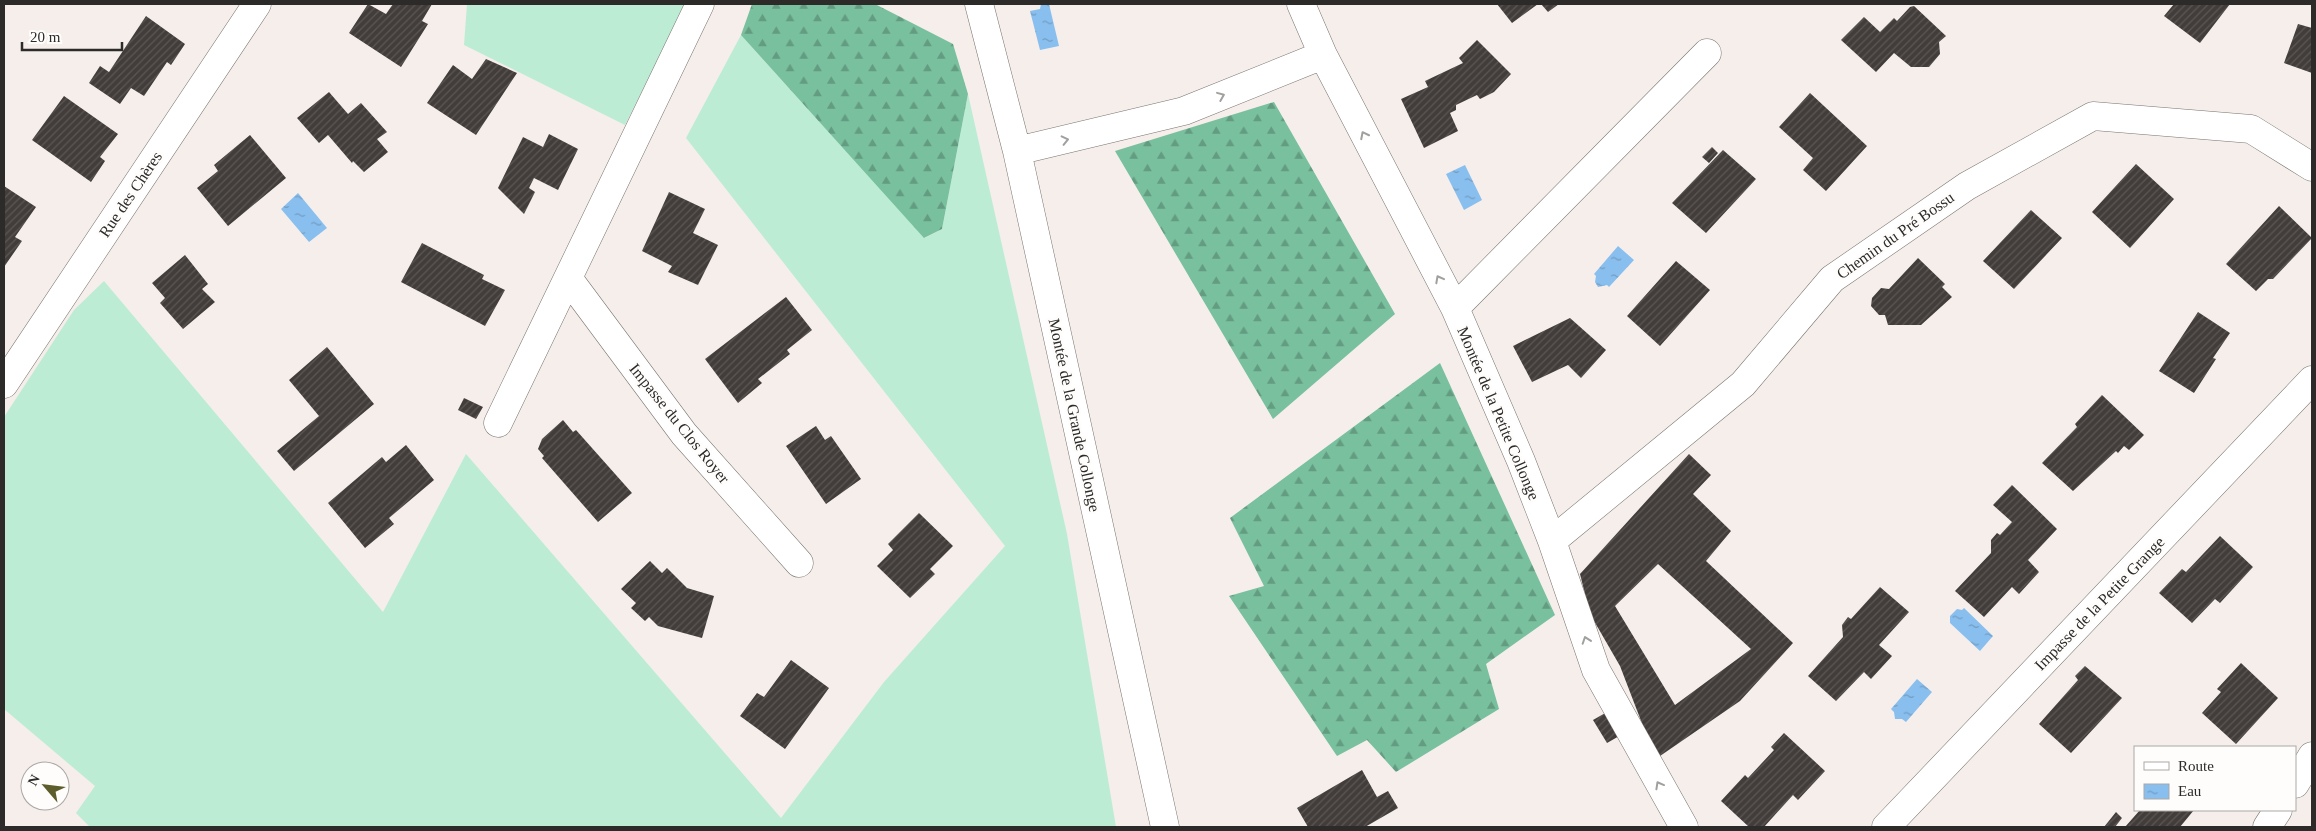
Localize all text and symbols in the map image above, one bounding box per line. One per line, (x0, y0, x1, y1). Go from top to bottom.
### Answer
scale bar (22, 20, 122, 52)
text: 20 m (30, 29, 61, 45)
one-way arrow (1216, 92, 1225, 103)
one-way arrow (1360, 132, 1370, 141)
one-way arrow (1060, 135, 1069, 146)
street label: Rue des Chères (96, 148, 165, 240)
street label: Chemin du Pré Bossu (1833, 189, 1957, 282)
one-way arrow (1436, 276, 1446, 285)
street label: Montée de la Grande Collonge (1045, 317, 1103, 514)
street label: Montée de la Petite Collonge (1453, 324, 1543, 503)
street label: Impasse du Clos Royer (625, 360, 733, 488)
street label: Impasse de la Petite Grange (2031, 533, 2168, 674)
one-way arrow (1582, 637, 1592, 645)
legend (2134, 746, 2296, 811)
text: Route (2178, 758, 2214, 774)
north arrow (20, 761, 70, 811)
text: N (25, 772, 43, 788)
one-way arrow (1655, 782, 1665, 791)
text: Eau (2178, 783, 2202, 799)

